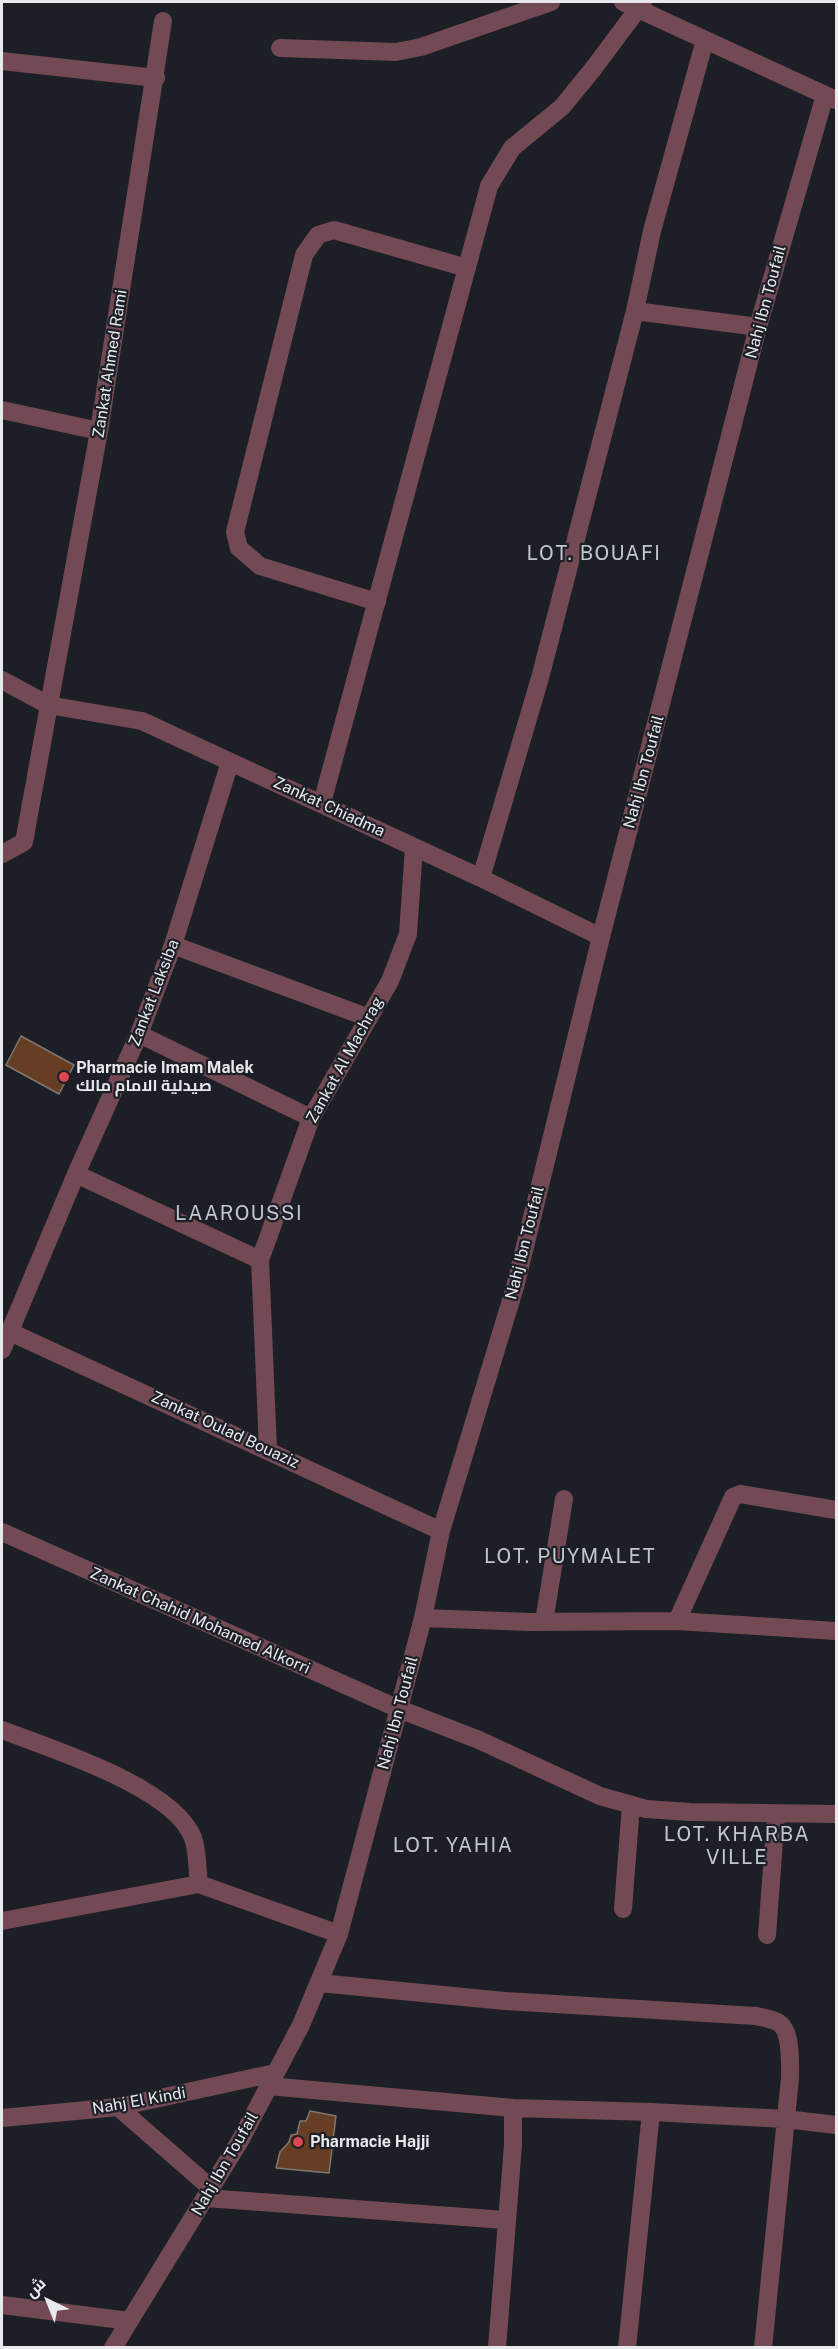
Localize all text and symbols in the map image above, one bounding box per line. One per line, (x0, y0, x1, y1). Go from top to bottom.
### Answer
street label: Nahj Ibn Toufail (742, 243, 790, 361)
street label: Zankat Ahmed Rami (89, 288, 131, 440)
district label: LOT. BOUAFI (526, 542, 662, 566)
street label: Nahj Ibn Toufail (620, 713, 668, 831)
street label: Zankat Chiadma (270, 773, 388, 841)
street label: Zankat Laksiba (125, 937, 183, 1049)
street label: Zankat Al Machrag (302, 994, 388, 1126)
place label: Pharmacie Imam Malek صيدلية الامام مالك (76, 1058, 254, 1096)
marker: Pharmacie Imam Malek صيدلية الامام مالك (57, 1070, 71, 1084)
street label: Nahj Ibn Toufail (502, 1184, 548, 1302)
district label: LAAROUSSI (175, 1202, 303, 1226)
street label: Zankat Oulad Bouaziz (148, 1387, 302, 1473)
district label: LOT. PUYMALET (484, 1545, 656, 1569)
street label: Zankat Chahid Mohamed Alkorri (87, 1564, 313, 1678)
street label: Nahj Ibn Toufail (374, 1654, 422, 1772)
district label: LOT. KHARBA VILLE (664, 1823, 810, 1870)
district label: LOT. YAHIA (393, 1834, 513, 1858)
street label: Nahj El Kindi (91, 2083, 187, 2119)
street label: Nahj Ibn Toufail (188, 2109, 262, 2219)
place label: Pharmacie Hajji (310, 2132, 430, 2152)
marker: Pharmacie Hajji (291, 2135, 305, 2149)
north arrow (18, 2271, 78, 2331)
text: ش (21, 2274, 49, 2301)

